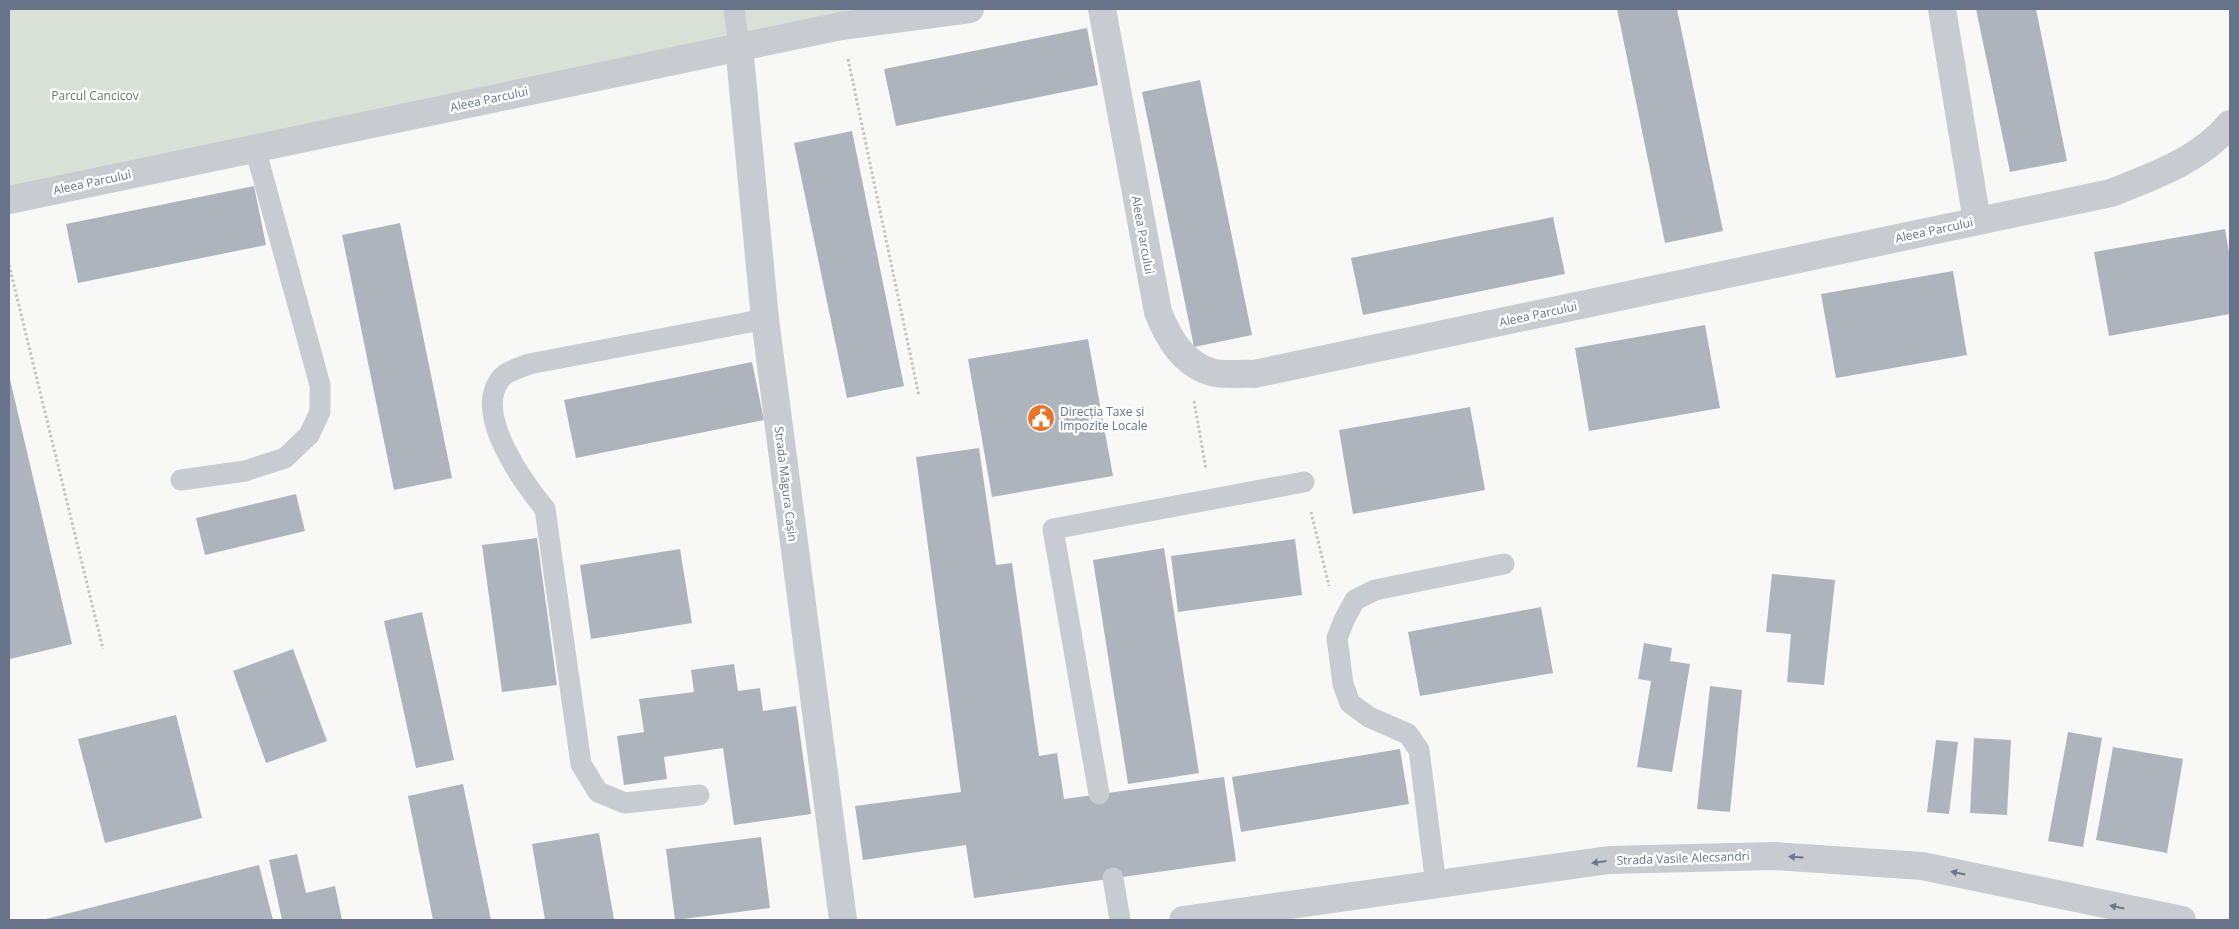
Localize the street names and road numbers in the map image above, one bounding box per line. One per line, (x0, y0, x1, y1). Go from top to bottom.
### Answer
street label: Aleea Parcului (448, 82, 530, 116)
street label: Aleea Parcului (51, 165, 133, 199)
street label: Aleea Parcului (1128, 195, 1158, 275)
street label: Aleea Parcului (1893, 213, 1975, 247)
street label: Aleea Parcului (1497, 297, 1579, 331)
street label: Strada Măgura Cașin (770, 425, 802, 543)
street label: Strada Vasile Alecsandri (1616, 847, 1750, 869)

